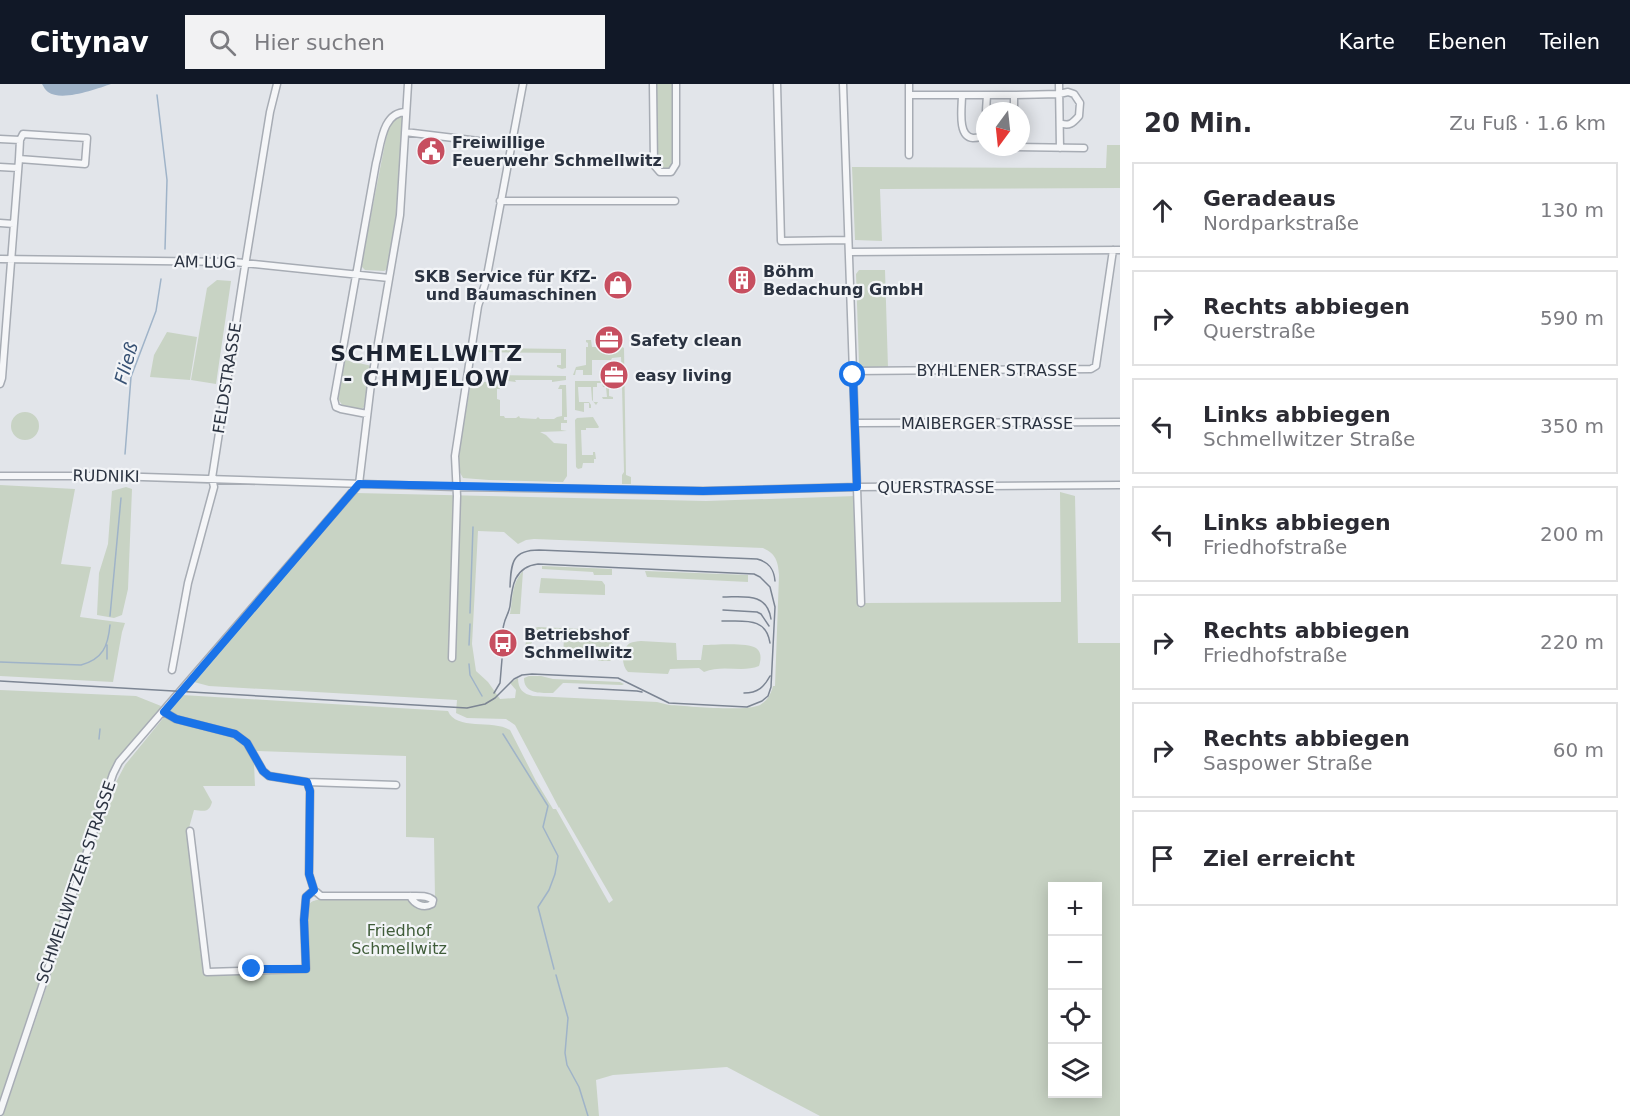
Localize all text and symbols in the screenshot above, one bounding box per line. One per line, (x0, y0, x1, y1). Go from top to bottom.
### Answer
search box (185, 15, 605, 69)
text: Citynav (30, 26, 149, 59)
icon: search (206, 26, 239, 59)
text: Hier suchen (254, 30, 385, 55)
text: Karte (1339, 30, 1395, 54)
text: Ebenen (1428, 30, 1507, 54)
text: Teilen (1540, 30, 1600, 54)
north arrow (976, 102, 1030, 156)
text: 20 Min. (1144, 108, 1252, 138)
text: Zu Fuß · 1.6 km (1449, 111, 1606, 135)
place label: Freiwillige Feuerwehr Schmellwitz (452, 133, 662, 170)
public building icon: Freiwillige Feuerwehr Schmellwitz (415, 135, 447, 167)
text: Geradeaus (1203, 186, 1336, 211)
icon: ahead (1146, 194, 1179, 227)
text: 130 m (1540, 198, 1604, 222)
text: Nordparkstraße (1203, 211, 1359, 235)
street label: AM LUG (174, 252, 236, 272)
place label: Böhm Bedachung GmbH (763, 262, 924, 299)
building icon: Böhm Bedachung GmbH (726, 264, 758, 296)
place label: SKB Service für KfZ- und Baumaschinen (414, 267, 597, 304)
shop icon: SKB Service für KfZ- und Baumaschinen (602, 269, 634, 301)
text: Rechts abbiegen (1203, 294, 1410, 319)
icon: right (1146, 302, 1179, 335)
text: 590 m (1540, 306, 1604, 330)
text: Querstraße (1203, 319, 1316, 343)
street label: FELDSTRASSE (209, 321, 245, 435)
office icon: Safety clean (593, 324, 625, 356)
place label: Safety clean (630, 331, 742, 350)
water label: Fließ (110, 340, 142, 386)
district label: SCHMELLWITZ - CHMJELOW (330, 341, 524, 391)
office icon: easy living (598, 359, 630, 391)
route start (839, 361, 865, 387)
street label: BYHLENER STRASSE (917, 361, 1077, 380)
place label: easy living (635, 366, 732, 385)
text: Links abbiegen (1203, 402, 1391, 427)
icon: left (1146, 410, 1179, 443)
street label: MAIBERGER STRASSE (901, 414, 1073, 433)
text: 350 m (1540, 414, 1604, 438)
text: Schmellwitzer Straße (1203, 427, 1415, 451)
street label: RUDNIKI (72, 466, 140, 486)
street label: QUERSTRASSE (877, 478, 995, 497)
text: Links abbiegen (1203, 510, 1391, 535)
icon: left (1146, 518, 1179, 551)
text: 200 m (1540, 522, 1604, 546)
text: Friedhofstraße (1203, 535, 1347, 559)
text: Rechts abbiegen (1203, 618, 1410, 643)
place label: Betriebshof Schmellwitz (524, 625, 632, 662)
icon: right (1146, 626, 1179, 659)
bus stop icon: Betriebshof Schmellwitz (487, 627, 519, 659)
text: 220 m (1540, 630, 1604, 654)
text: Friedhofstraße (1203, 643, 1347, 667)
text: Rechts abbiegen (1203, 726, 1410, 751)
icon: right (1146, 734, 1179, 767)
text: 60 m (1553, 738, 1604, 762)
text: Saspower Straße (1203, 751, 1372, 775)
street label: SCHMELLWITZER STRASSE (32, 778, 120, 986)
icon: arrive (1146, 842, 1179, 875)
text: Ziel erreicht (1203, 846, 1355, 871)
map controls (1048, 882, 1102, 1098)
button: + (1048, 882, 1102, 936)
park label: Friedhof Schmellwitz (351, 921, 447, 958)
button: − (1048, 936, 1102, 990)
route end (238, 955, 264, 981)
button: locate (1048, 990, 1102, 1044)
button: layers (1048, 1044, 1102, 1098)

